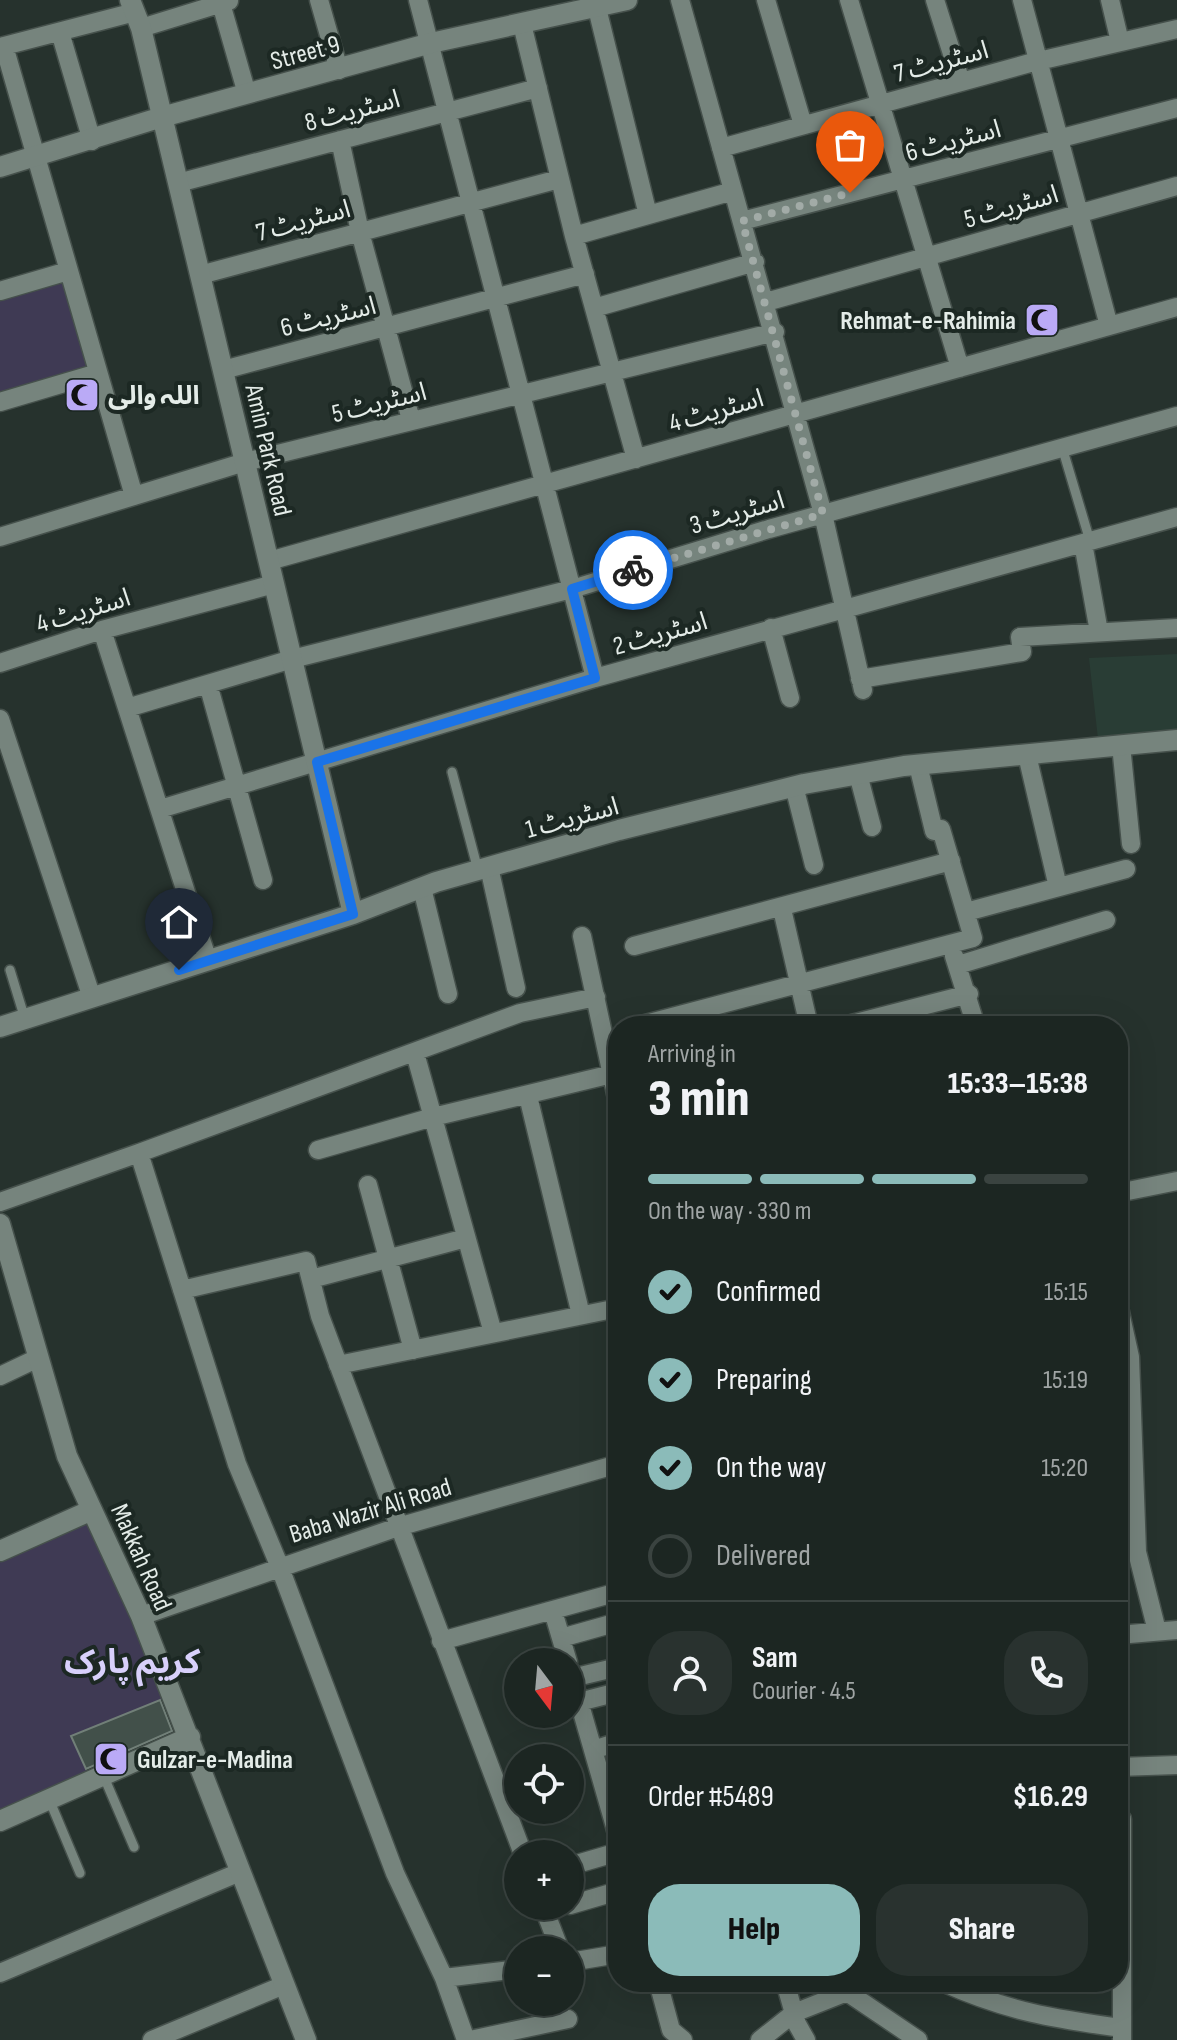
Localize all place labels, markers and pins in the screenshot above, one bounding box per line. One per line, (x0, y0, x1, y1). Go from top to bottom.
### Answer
pin (816, 111, 884, 193)
mosque icon: Rehmat-e-Rahimia (1023, 301, 1061, 339)
place label: Rehmat-e-Rahimia (840, 306, 1016, 337)
mosque icon: اللہ والی (63, 376, 101, 414)
place label: اللہ والی (108, 381, 200, 412)
pin (145, 888, 213, 970)
mosque icon: Gulzar-e-Madina (92, 1740, 130, 1778)
place label: Gulzar-e-Madina (137, 1745, 293, 1776)

